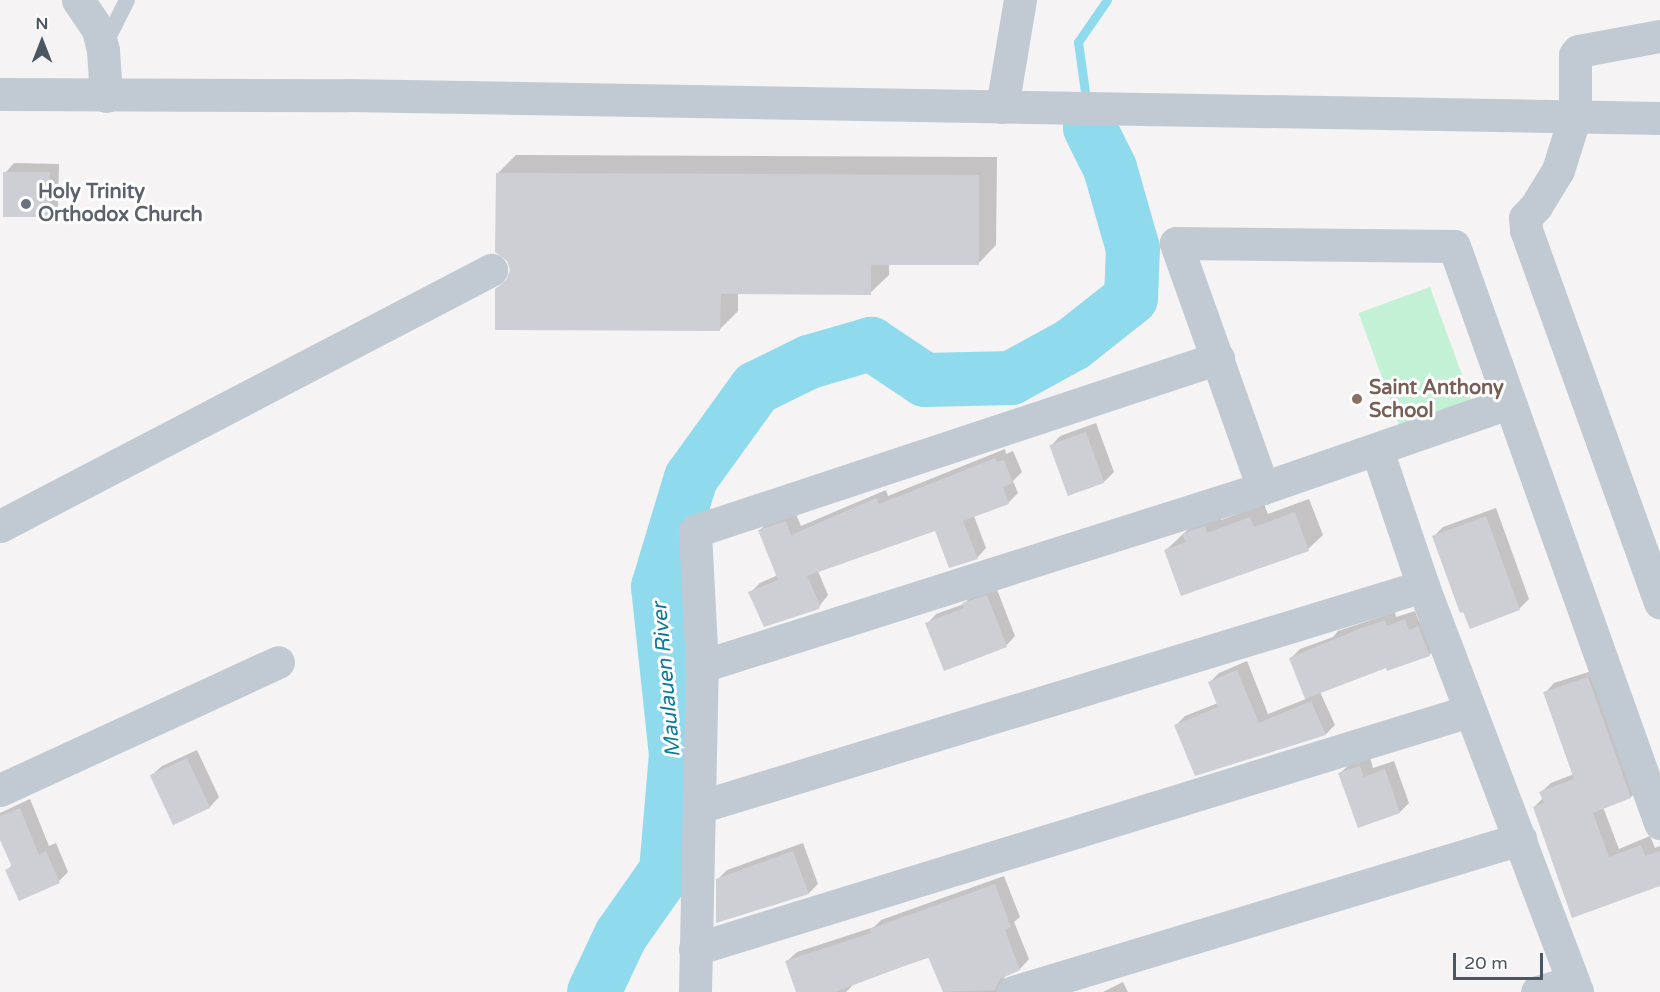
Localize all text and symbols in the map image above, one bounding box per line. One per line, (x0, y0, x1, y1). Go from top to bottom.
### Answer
north arrow (12, 12, 72, 72)
text: N (36, 14, 48, 34)
place label: Holy Trinity Orthodox Church (38, 180, 203, 227)
marker: Holy Trinity Orthodox Church (19, 197, 33, 211)
place label: Saint Anthony School (1369, 376, 1504, 423)
marker: Saint Anthony School (1350, 392, 1364, 406)
water label: Maulauen River (648, 601, 686, 759)
scale bar (1456, 941, 1546, 979)
text: 20 m (1464, 952, 1508, 974)

